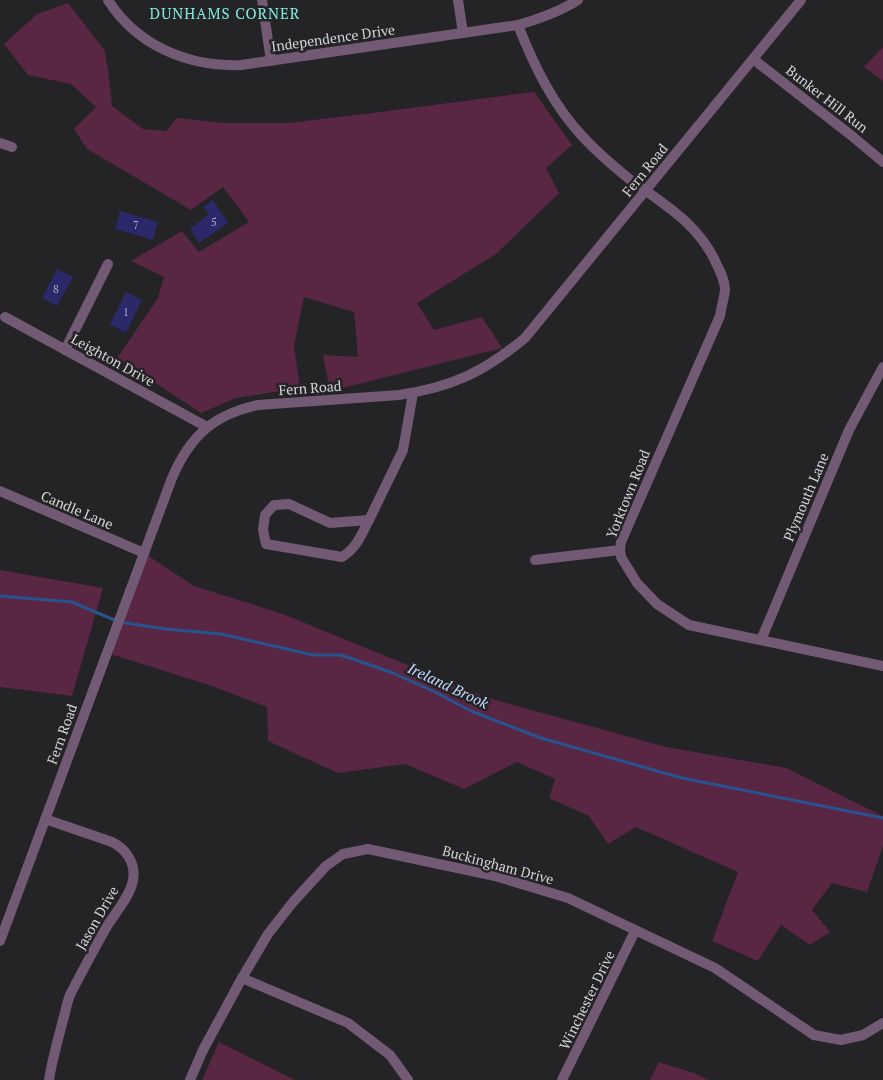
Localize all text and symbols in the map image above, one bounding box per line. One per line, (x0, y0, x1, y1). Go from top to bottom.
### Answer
district label: DUNHAMS CORNER (150, 3, 300, 23)
street label: Independence Drive (270, 19, 396, 56)
street label: Bunker Hill Run (782, 61, 873, 137)
street label: Fern Road (617, 139, 672, 200)
house number: 5 (211, 215, 217, 229)
house number: 7 (133, 218, 139, 232)
house number: 8 (53, 282, 59, 296)
house number: 1 (123, 305, 129, 319)
street label: Leighton Drive (68, 329, 158, 390)
street label: Fern Road (278, 376, 342, 399)
street label: Yorktown Road (601, 446, 654, 541)
street label: Plymouth Lane (778, 450, 833, 544)
street label: Candle Lane (38, 486, 116, 533)
water label: Ireland Brook (404, 657, 493, 713)
street label: Fern Road (42, 701, 81, 767)
street label: Buckingham Drive (440, 841, 556, 889)
street label: Jason Drive (71, 882, 122, 953)
street label: Winchester Drive (554, 947, 619, 1052)

